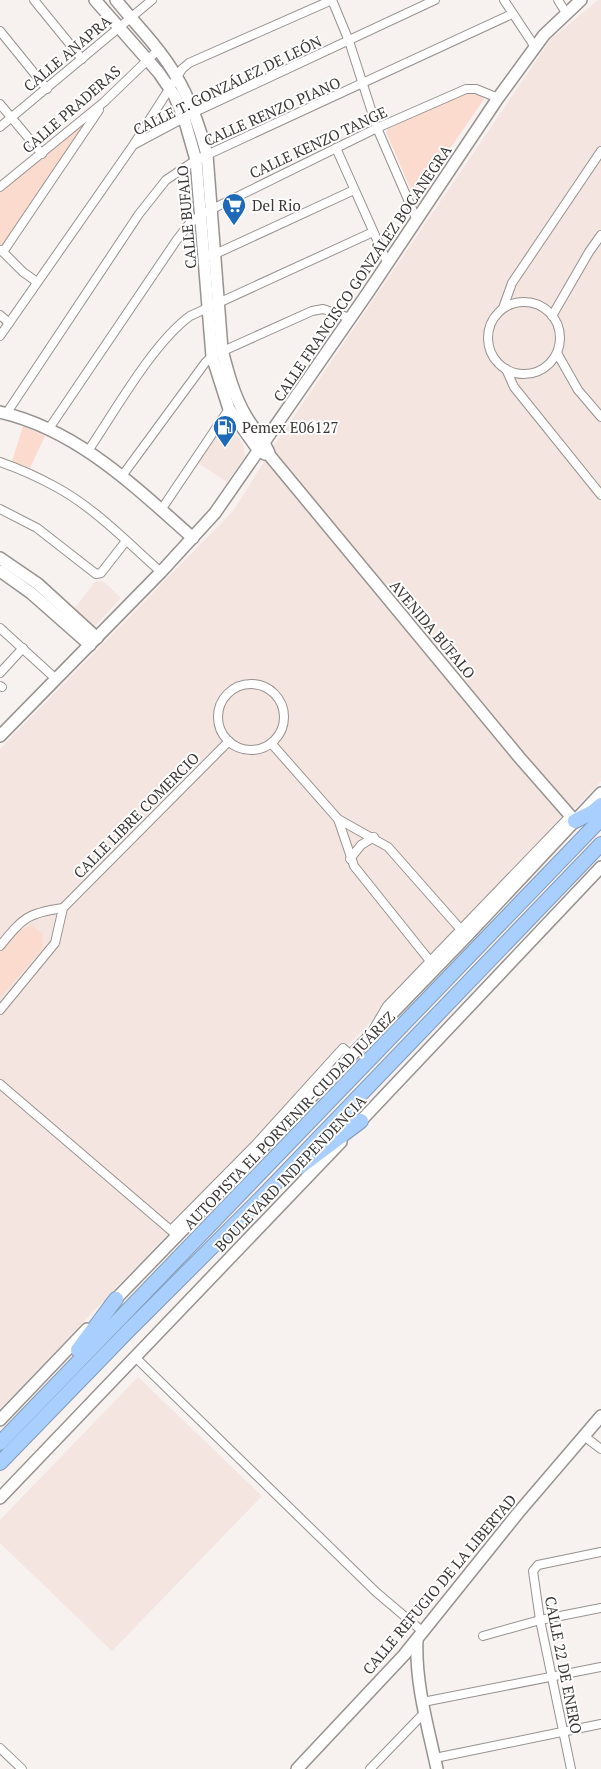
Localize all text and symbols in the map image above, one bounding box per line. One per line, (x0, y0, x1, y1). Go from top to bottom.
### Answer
street label: CALLE ANAPRA (19, 10, 115, 95)
street label: CALLE T. GONZÁLEZ DE LEÓN (129, 31, 325, 139)
street label: CALLE PRADERAS (18, 61, 124, 157)
street label: CALLE RENZO PIANO (200, 72, 344, 150)
street label: CALLE KENZO TANGE (246, 101, 390, 183)
street label: CALLE FRANCISCO GONZÁLEZ BOCANEGRA (268, 140, 456, 405)
street label: CALLE BUFALO (172, 164, 200, 270)
supermarket icon: Del Rio (221, 192, 247, 226)
place label: Del Rio (252, 195, 301, 215)
fuel station icon: Pemex E06127 (212, 414, 238, 448)
place label: Pemex E06127 (242, 417, 338, 437)
street label: AVENIDA BÚFALO (386, 575, 480, 683)
street label: CALLE LIBRE COMERCIO (69, 748, 203, 882)
street label: AUTOPISTA EL PORVENIR-CIUDAD JUÁREZ (179, 1007, 399, 1233)
street label: BOULEVARD INDEPENDENCIA (210, 1090, 371, 1255)
street label: CALLE REFUGIO DE LA LIBERTAD (358, 1490, 520, 1678)
street label: CALLE 22 DE ENERO (541, 1595, 587, 1735)

